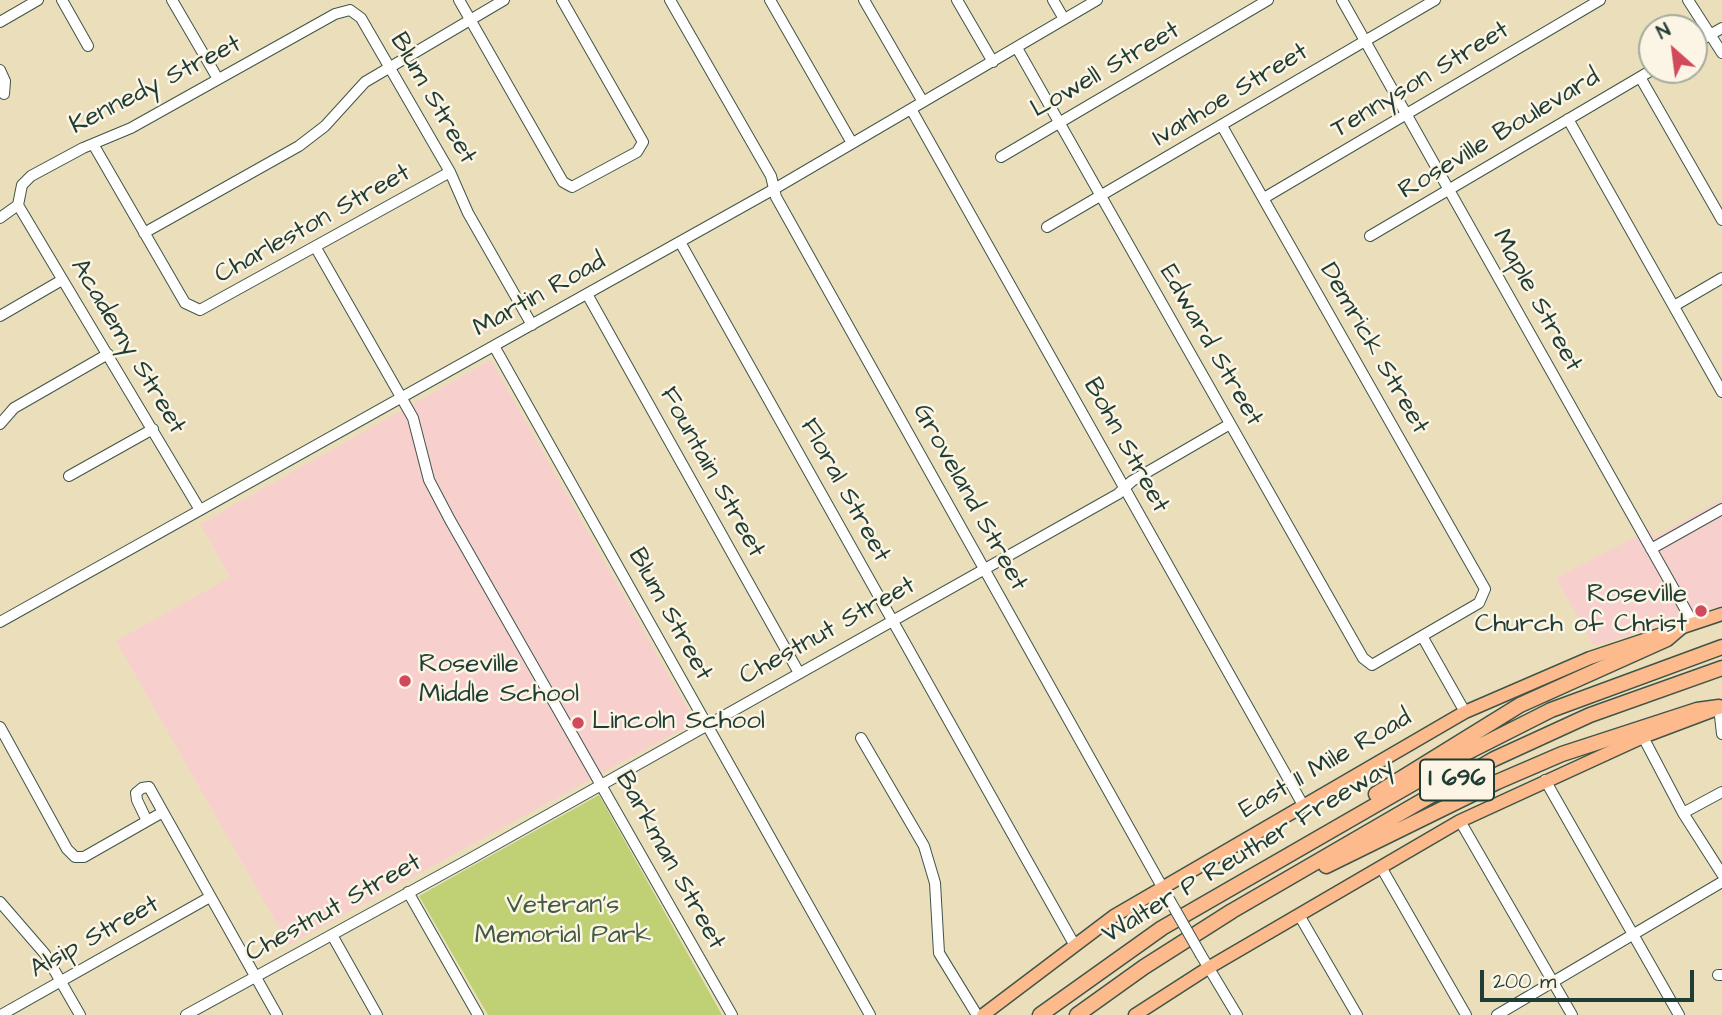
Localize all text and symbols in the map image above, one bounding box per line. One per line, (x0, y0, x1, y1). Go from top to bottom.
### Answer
north arrow (1638, 14, 1708, 84)
street label: Lowell Street (1026, 16, 1186, 126)
street label: Tennyson Street (1326, 16, 1516, 146)
text: N (1652, 17, 1675, 47)
street label: Blum Street (382, 28, 482, 170)
street label: Kennedy Street (65, 29, 247, 143)
street label: Ivanhoe Street (1148, 37, 1314, 155)
street label: Roseville Boulevard (1394, 63, 1606, 207)
street label: Charleston Street (210, 158, 416, 292)
street label: Maple Street (1484, 224, 1588, 378)
street label: Martin Road (468, 247, 612, 345)
street label: Academy Street (62, 254, 192, 440)
street label: Demrick Street (1311, 258, 1435, 440)
street label: Edward Street (1151, 260, 1269, 432)
street label: Bohn Street (1075, 373, 1175, 519)
street label: Fountain Street (651, 382, 771, 564)
street label: Groveland Street (905, 399, 1033, 597)
street label: Floral Street (792, 414, 896, 568)
street label: Blum Street (620, 543, 718, 687)
street label: Chestnut Street (735, 571, 921, 693)
place label: Roseville Church of Christ (1475, 580, 1687, 642)
marker: Roseville Church of Christ (1693, 603, 1709, 619)
place label: Roseville Middle School (419, 650, 579, 712)
marker: Roseville Middle School (397, 673, 413, 689)
street label: East 11 Mile Road (1234, 703, 1418, 827)
place label: Lincoln School (592, 707, 765, 739)
marker: Lincoln School (570, 715, 586, 731)
street label: Walter P Reuther Freeway (1097, 752, 1401, 952)
road number: I 696 (1420, 760, 1494, 800)
street label: Barkman Street (607, 766, 731, 956)
street label: Chestnut Street (241, 848, 427, 970)
street label: Alsip Street (25, 890, 165, 986)
park label: Veteran's Memorial Park (475, 891, 651, 953)
scale bar (1484, 956, 1698, 1000)
text: 200 m (1493, 967, 1556, 996)

